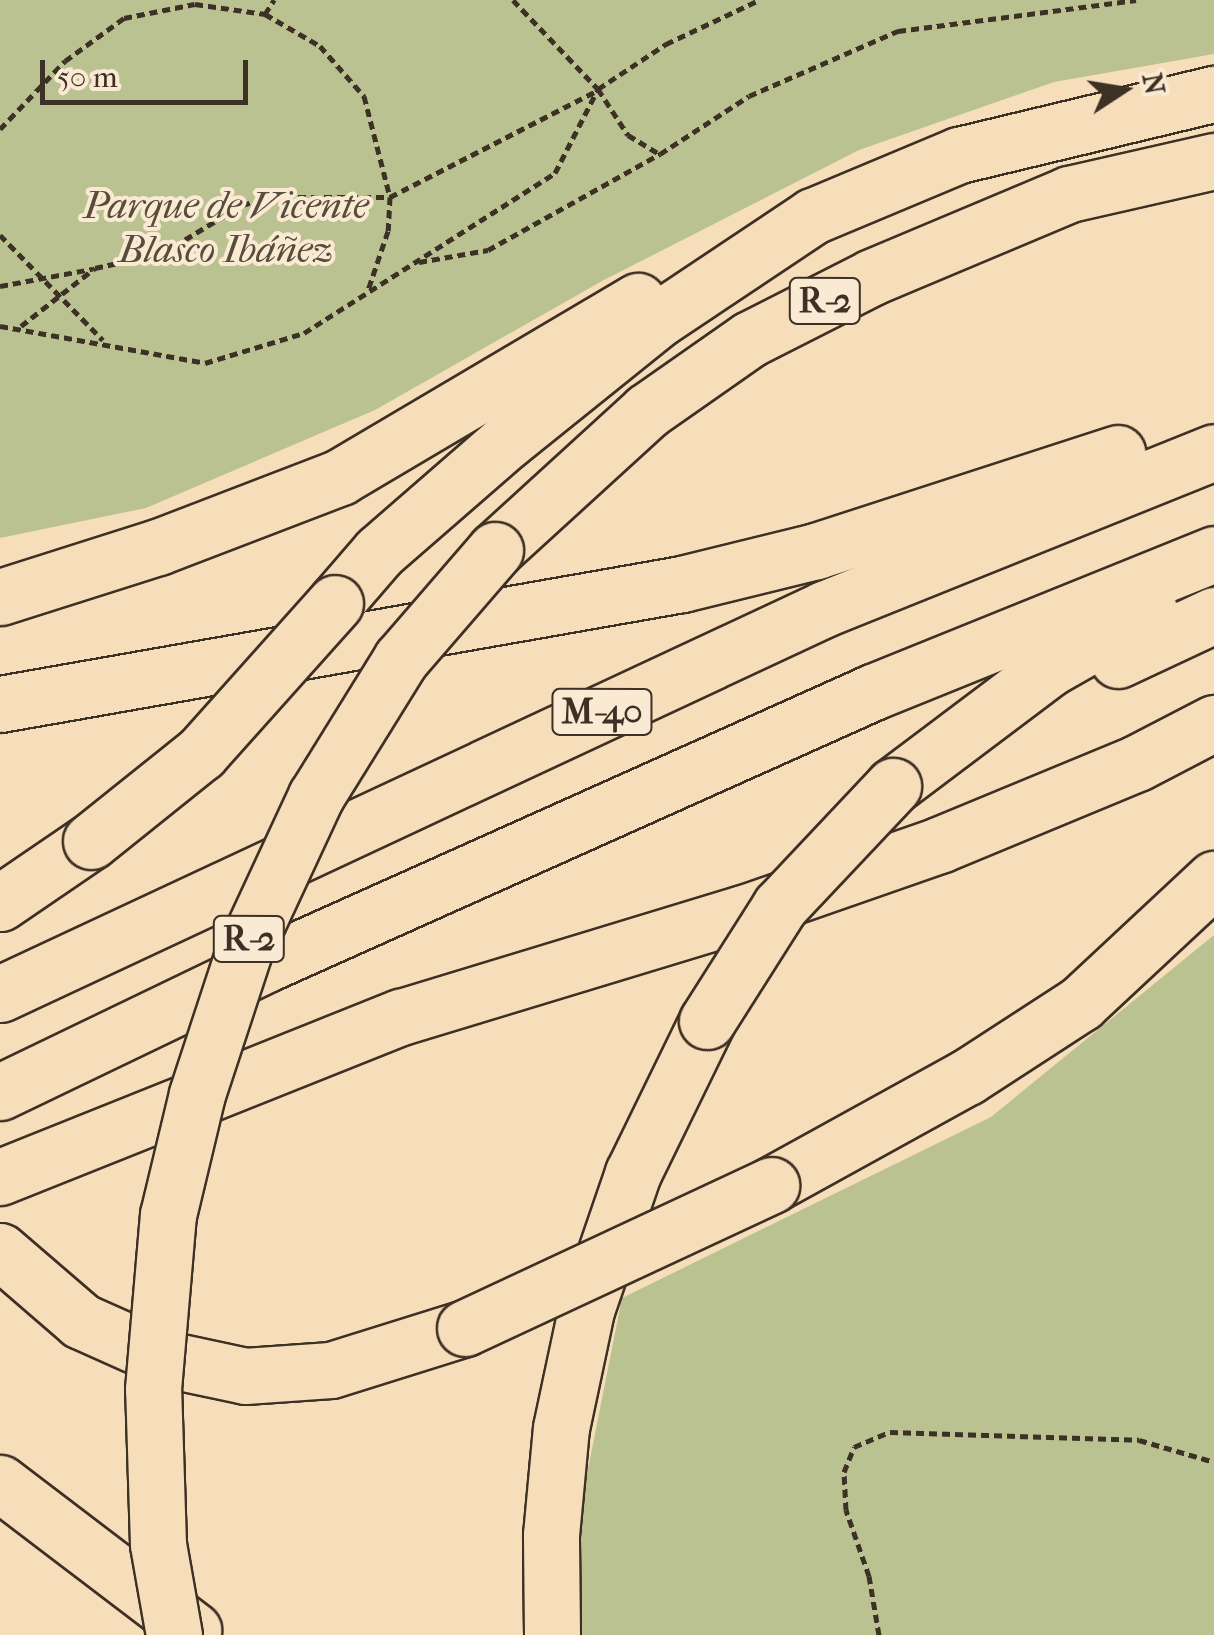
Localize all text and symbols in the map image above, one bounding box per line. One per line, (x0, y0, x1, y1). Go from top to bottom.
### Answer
scale bar (45, 40, 252, 102)
north arrow (1074, 40, 1174, 140)
text: 50 m (57, 60, 118, 95)
text: N (1135, 70, 1172, 97)
park label: Parque de Vicente Blasco Ibáñez (83, 183, 369, 272)
road number: R-2 (788, 271, 862, 331)
road number: M-40 (550, 682, 654, 742)
road number: R-2 (212, 909, 286, 969)

